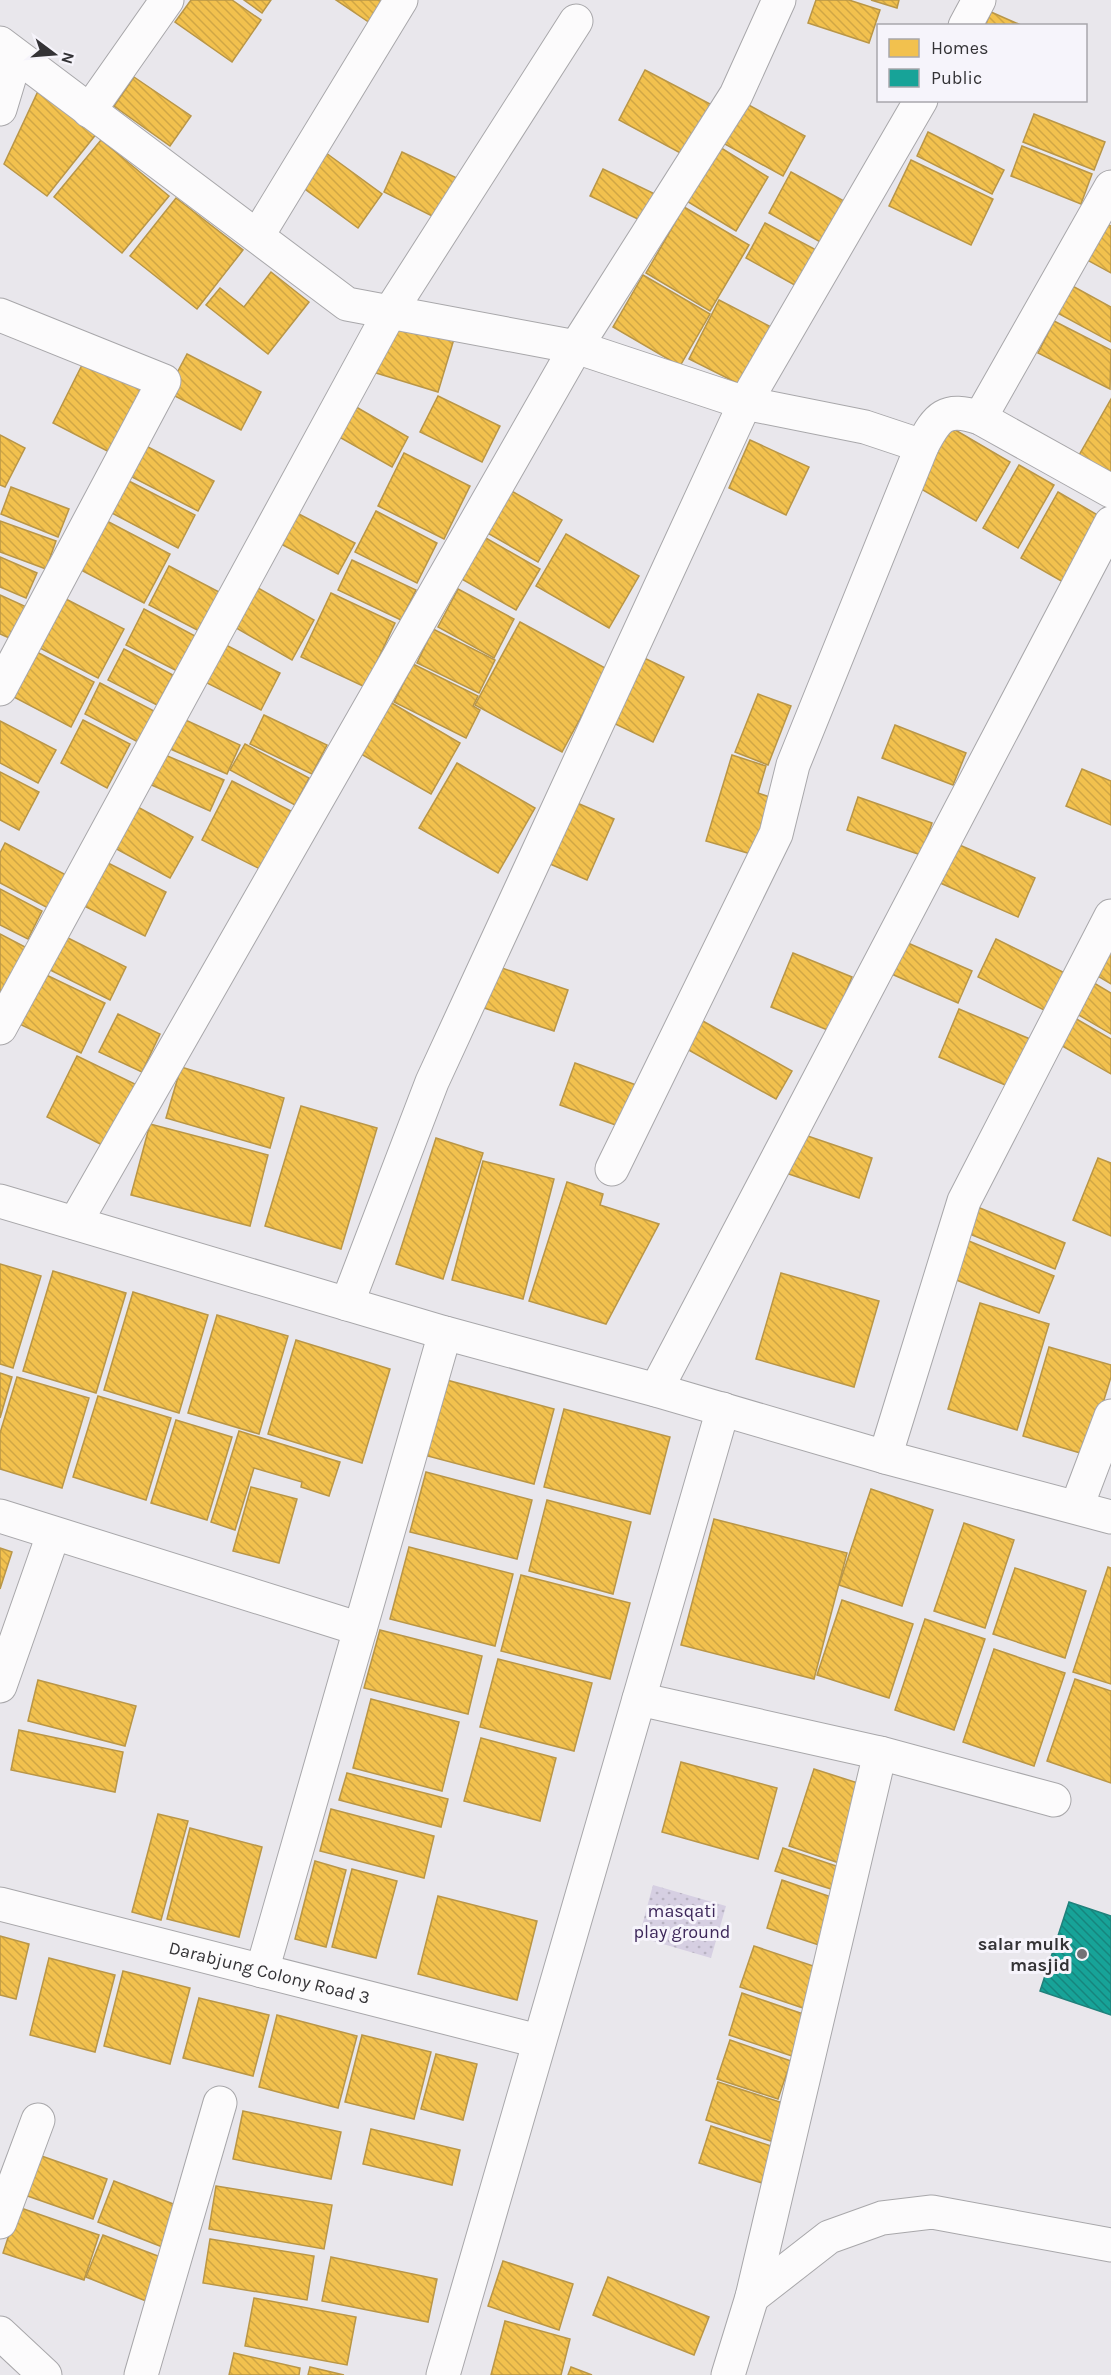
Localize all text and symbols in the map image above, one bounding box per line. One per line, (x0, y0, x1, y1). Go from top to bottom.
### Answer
north arrow (24, 24, 84, 84)
legend (877, 24, 1087, 102)
text: Homes (931, 37, 988, 59)
text: N (57, 50, 79, 66)
text: Public (931, 67, 982, 89)
park label: masqati play ground (633, 1900, 731, 1943)
place label: salar mulk masjid (978, 1933, 1070, 1976)
street label: Darabjung Colony Road 3 (167, 1936, 372, 2009)
marker: salar mulk masjid (1075, 1947, 1089, 1961)

